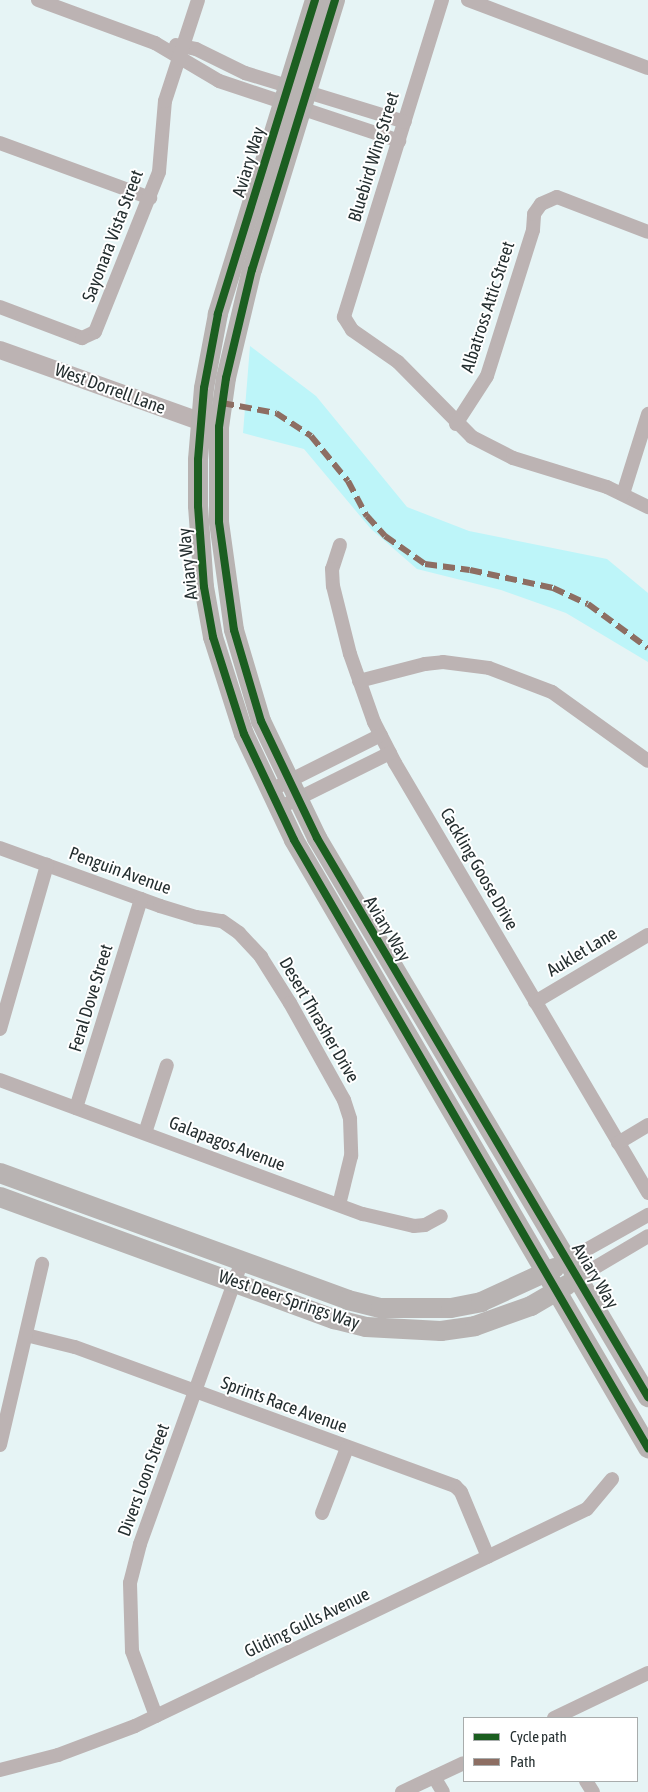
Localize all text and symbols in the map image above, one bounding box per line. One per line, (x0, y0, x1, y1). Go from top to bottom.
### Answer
street label: Bluebird Wing Street (344, 89, 404, 225)
street label: Aviary Way (228, 124, 270, 200)
street label: Sayonara Vista Street (78, 167, 148, 305)
street label: Albatross Attic Street (457, 239, 519, 375)
street label: West Dorrell Lane (52, 359, 168, 419)
street label: Aviary Way (173, 527, 203, 601)
street label: Cackling Goose Drive (435, 804, 523, 934)
street label: Penguin Avenue (66, 843, 174, 899)
street label: Aviary Way (359, 892, 415, 966)
street label: Auklet Lane (543, 923, 621, 981)
street label: Feral Dove Street (64, 942, 118, 1054)
street label: Desert Thrasher Drive (274, 953, 364, 1087)
street label: Galapagos Avenue (166, 1112, 288, 1176)
street label: Aviary Way (567, 1239, 623, 1313)
street label: West Deer Springs Way (216, 1266, 362, 1334)
street label: Sprints Race Avenue (218, 1372, 350, 1438)
street label: Divers Loon Street (114, 1421, 174, 1539)
street label: Gliding Gulls Avenue (241, 1583, 373, 1663)
legend (463, 1717, 638, 1782)
text: Cycle path (510, 1728, 567, 1745)
text: Path (510, 1753, 536, 1770)

